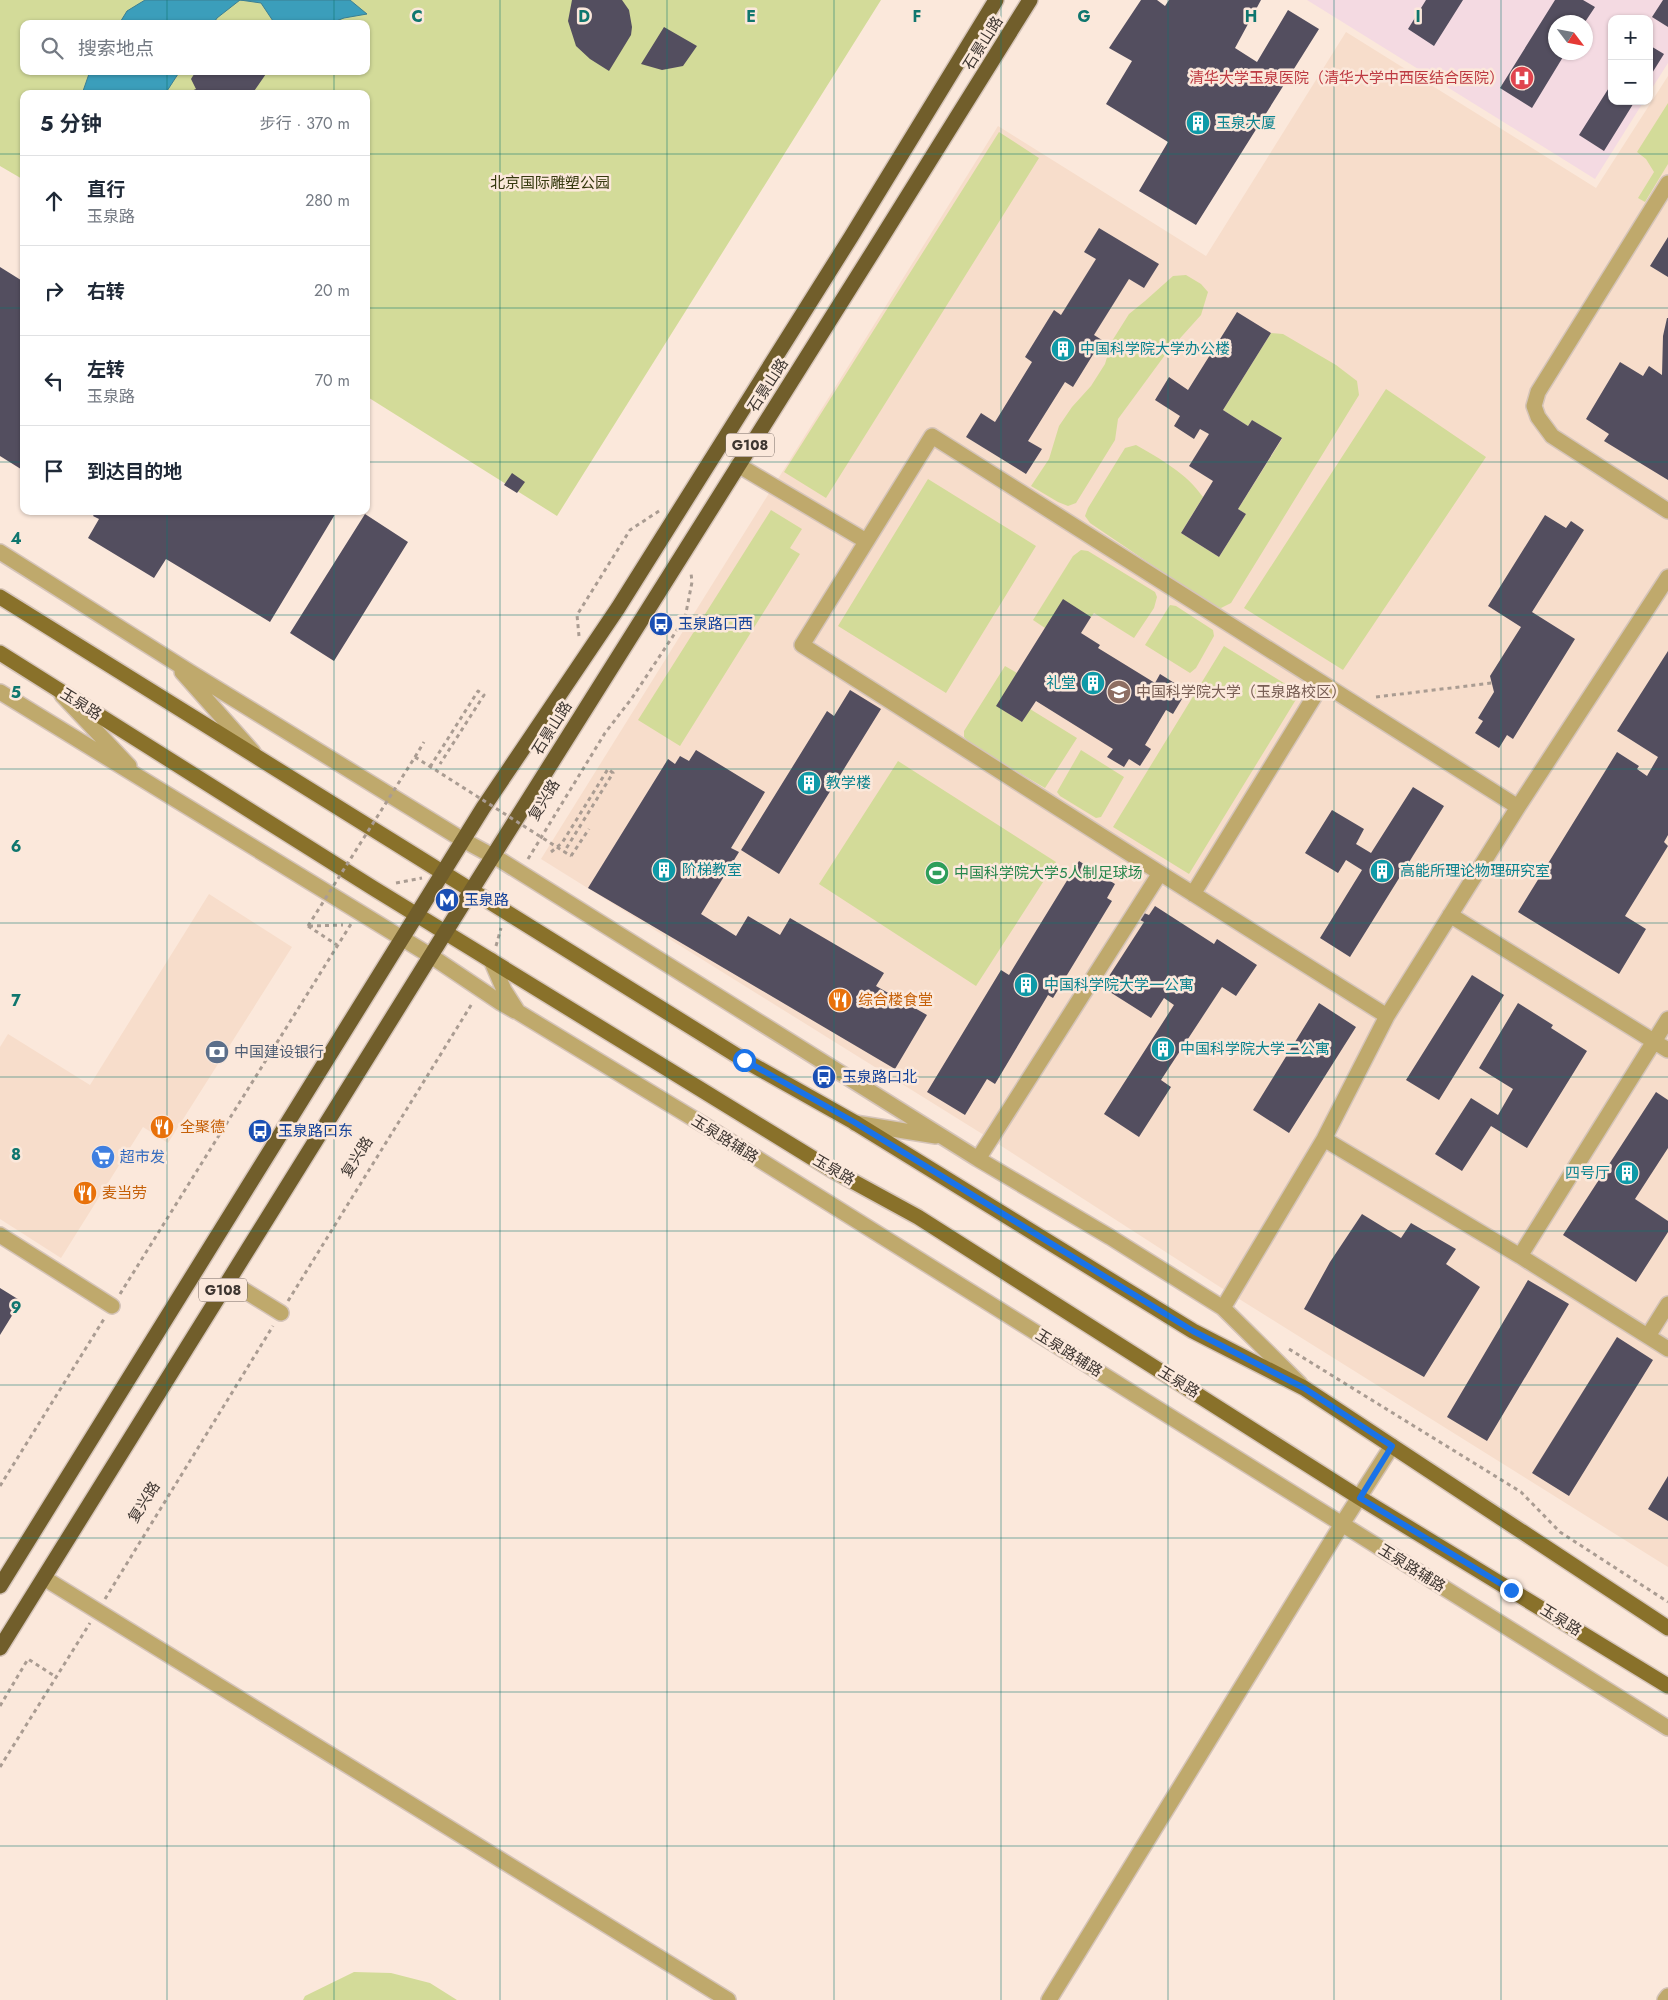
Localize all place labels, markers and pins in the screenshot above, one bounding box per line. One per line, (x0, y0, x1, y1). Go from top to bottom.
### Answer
hospital icon: 清华大学玉泉医院（清华大学中西医结合医院） (1509, 65, 1535, 91)
place label: 清华大学玉泉医院（清华大学中西医结合医院） (1189, 67, 1504, 89)
building icon: 玉泉大厦 (1185, 110, 1211, 136)
place label: 玉泉大厦 (1216, 112, 1276, 134)
building icon: 中国科学院大学办公楼 (1050, 336, 1076, 362)
place label: 中国科学院大学办公楼 (1080, 338, 1230, 360)
bus stop icon: 玉泉路口西 (648, 611, 674, 637)
place label: 玉泉路口西 (678, 613, 753, 635)
building icon: 礼堂 (1080, 670, 1106, 696)
place label: 礼堂 (1046, 672, 1076, 694)
school or university icon: 中国科学院大学（玉泉路校区） (1106, 679, 1132, 705)
place label: 中国科学院大学（玉泉路校区） (1136, 681, 1346, 703)
building icon: 教学楼 (796, 770, 822, 796)
place label: 教学楼 (826, 772, 871, 794)
building icon: 阶梯教室 (651, 857, 677, 883)
building icon: 高能所理论物理研究室 (1369, 858, 1395, 884)
place label: 阶梯教室 (682, 859, 742, 881)
sports icon: 中国科学院大学5人制足球场 (924, 860, 950, 886)
place label: 高能所理论物理研究室 (1400, 860, 1550, 882)
place label: 中国科学院大学5人制足球场 (954, 862, 1142, 884)
metro station icon: 玉泉路 (434, 887, 460, 913)
place label: 玉泉路 (464, 889, 509, 911)
building icon: 中国科学院大学一公寓 (1013, 972, 1039, 998)
place label: 中国科学院大学一公寓 (1044, 974, 1194, 996)
restaurant icon: 综合楼食堂 (827, 987, 853, 1013)
place label: 综合楼食堂 (858, 989, 933, 1011)
building icon: 中国科学院大学二公寓 (1150, 1036, 1176, 1062)
place label: 中国科学院大学二公寓 (1180, 1038, 1330, 1060)
bank icon: 中国建设银行 (204, 1039, 230, 1065)
place label: 中国建设银行 (234, 1041, 324, 1063)
bus stop icon: 玉泉路口北 (811, 1064, 837, 1090)
place label: 玉泉路口北 (842, 1066, 917, 1088)
restaurant icon: 全聚德 (149, 1114, 175, 1140)
place label: 全聚德 (180, 1116, 225, 1138)
bus stop icon: 玉泉路口东 (247, 1118, 273, 1144)
place label: 玉泉路口东 (278, 1120, 353, 1142)
supermarket icon: 超市发 (90, 1144, 116, 1170)
place label: 超市发 (120, 1146, 165, 1168)
building icon: 四号厅 (1614, 1160, 1640, 1186)
place label: 四号厅 (1565, 1162, 1610, 1184)
restaurant icon: 麦当劳 (72, 1180, 98, 1206)
place label: 麦当劳 (102, 1182, 147, 1204)

